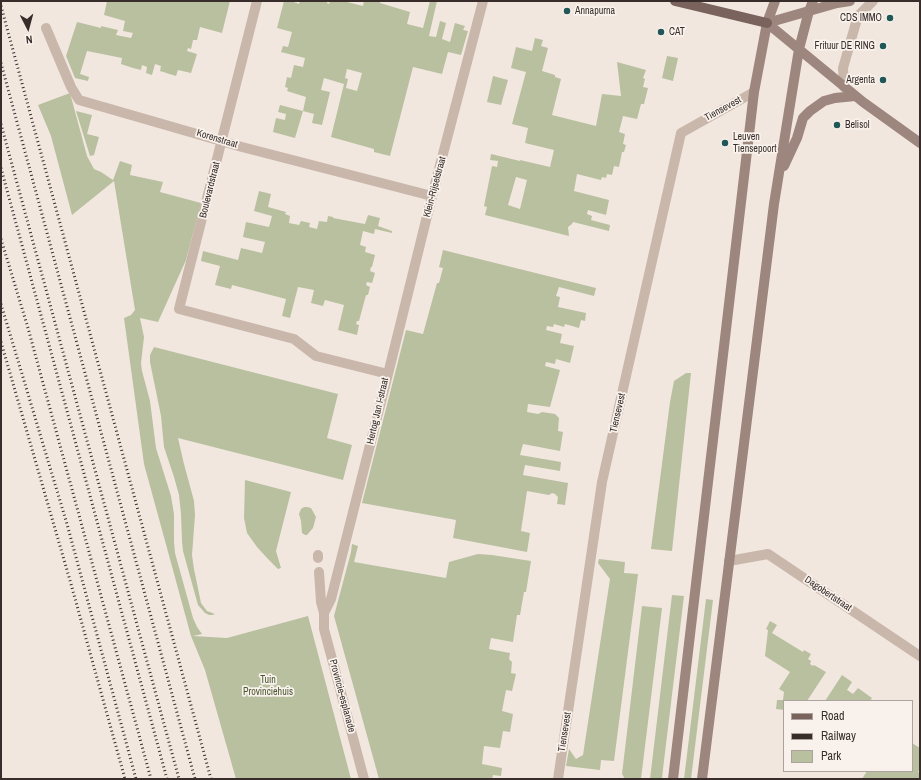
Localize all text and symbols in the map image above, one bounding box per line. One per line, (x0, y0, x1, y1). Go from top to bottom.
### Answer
place label: Annapurna (575, 5, 615, 17)
marker: Annapurna (562, 6, 572, 16)
north arrow (8, 8, 48, 48)
place label: CDS IMMO (840, 12, 882, 24)
marker: CDS IMMO (885, 13, 895, 23)
place label: CAT (669, 26, 685, 38)
marker: CAT (656, 27, 666, 37)
text: N (25, 33, 33, 47)
place label: Frituur DE RING (814, 40, 875, 52)
marker: Frituur DE RING (878, 41, 888, 51)
place label: Argenta (846, 74, 875, 86)
marker: Argenta (878, 75, 888, 85)
street label: Tiensevest (703, 94, 743, 124)
place label: Belisol (845, 119, 870, 131)
marker: Belisol (832, 120, 842, 130)
street label: Korenstraat (195, 127, 239, 151)
place label: Leuven Tiensepoort (733, 131, 777, 154)
marker: Leuven Tiensepoort (720, 138, 730, 148)
street label: Klein-Rijselstraat (421, 155, 449, 219)
street label: Boulevardstraat (197, 161, 223, 219)
street label: Hertog Jan I-straat (365, 377, 391, 445)
street label: Tiensevest (608, 392, 628, 434)
street label: Dagobertstraat (802, 574, 854, 614)
street label: Provincie-esplanade (326, 658, 358, 734)
park label: Tuin Provinciehuis (243, 674, 293, 698)
legend (783, 700, 913, 772)
text: Road (821, 708, 845, 724)
street label: Tiensevest (556, 711, 574, 753)
text: Railway (821, 728, 856, 744)
text: Park (821, 748, 841, 764)

